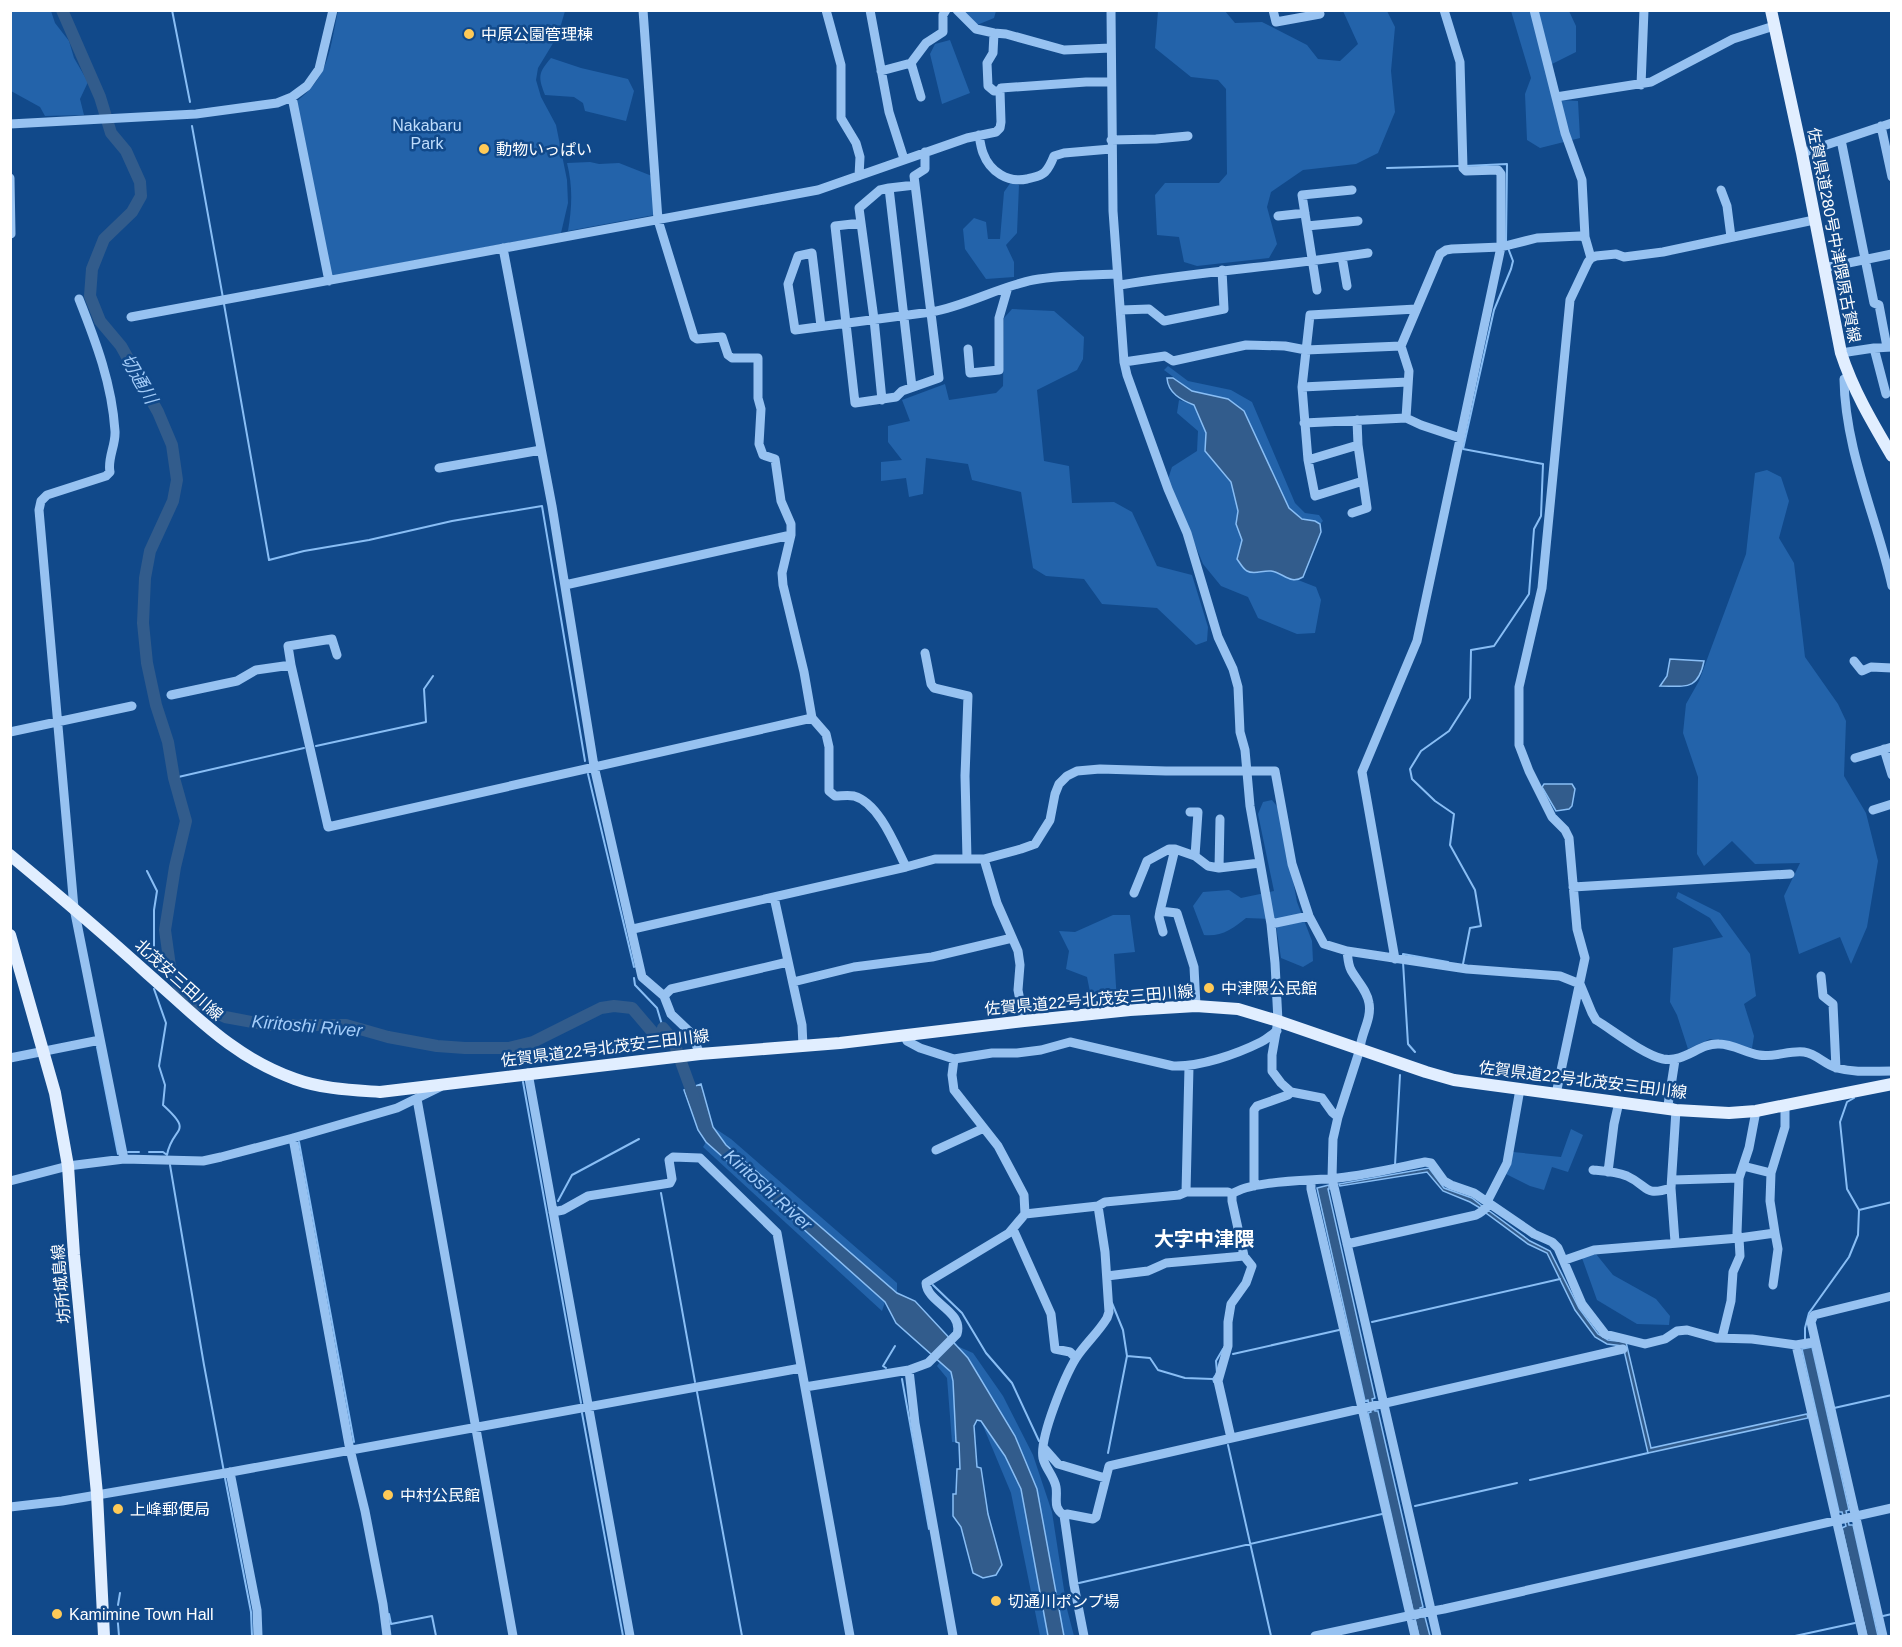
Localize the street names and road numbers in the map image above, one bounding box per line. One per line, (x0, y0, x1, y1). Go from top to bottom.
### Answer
street label: 佐賀県道280号中津隈原古賀線 (1805, 126, 1863, 344)
street label: 北茂安三田川線 (132, 936, 226, 1024)
street label: 佐賀県道22号北茂安三田川線 (984, 982, 1194, 1018)
street label: 佐賀県道22号北茂安三田川線 (500, 1027, 710, 1069)
street label: 佐賀県道22号北茂安三田川線 (1478, 1059, 1688, 1101)
street label: 坊所城島線 (49, 1243, 73, 1325)

